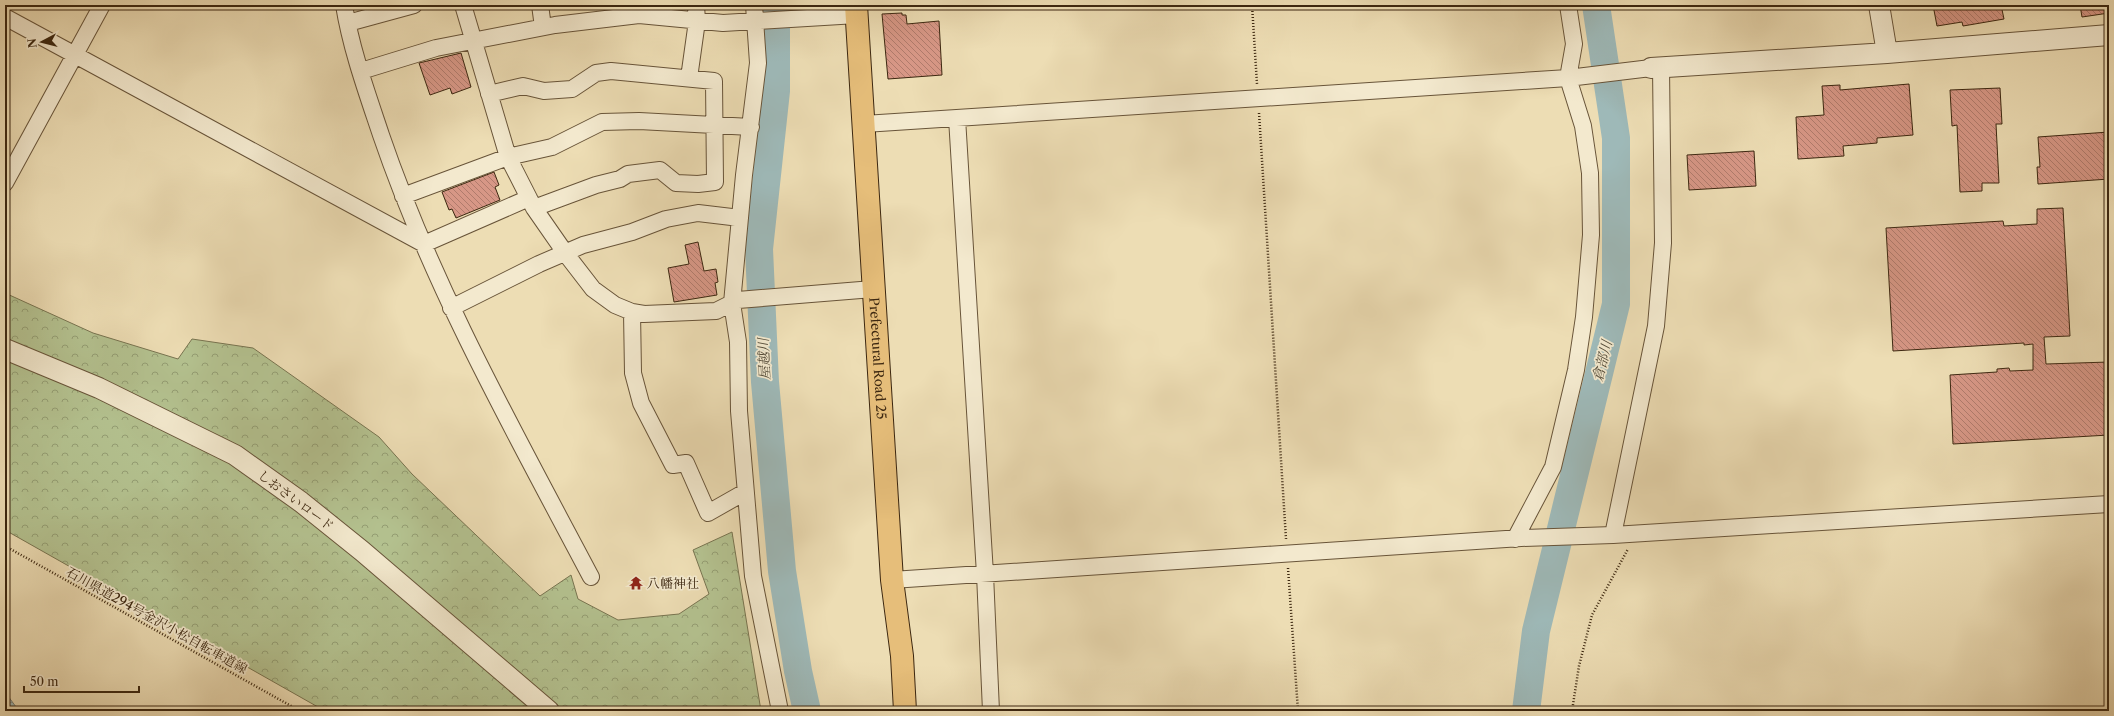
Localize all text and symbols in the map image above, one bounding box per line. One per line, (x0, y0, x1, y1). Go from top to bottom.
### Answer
north arrow (22, 22, 62, 62)
text: N (24, 37, 40, 49)
street label: Prefectural Road 25 (866, 297, 890, 420)
water label: 屋越川 (754, 336, 774, 380)
water label: 倉部川 (1588, 337, 1616, 384)
street label: しおさいロード (255, 466, 337, 534)
street label: 石川県道294号金沢小松自転車道線 (64, 563, 250, 677)
temple icon: 八幡神社 (628, 575, 644, 591)
place label: 八幡神社 (647, 575, 699, 591)
scale bar (24, 668, 139, 694)
text: 50 m (30, 674, 59, 689)

